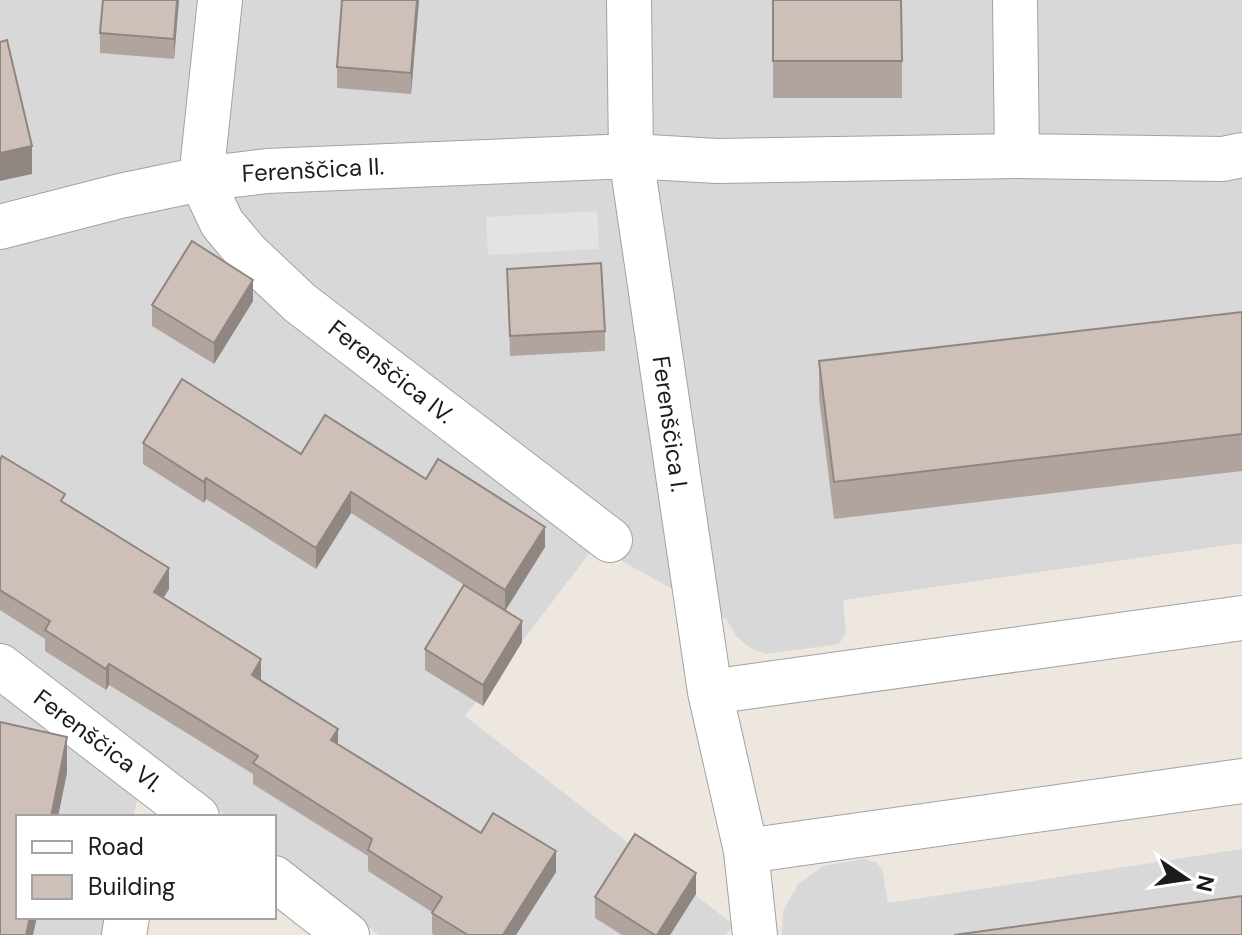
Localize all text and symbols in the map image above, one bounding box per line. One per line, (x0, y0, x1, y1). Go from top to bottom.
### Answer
street label: Ferenščica II. (241, 150, 385, 189)
street label: Ferenščica IV. (322, 313, 460, 430)
street label: Ferenščica I. (646, 354, 695, 494)
street label: Ferenščica VI. (28, 682, 169, 799)
legend (16, 815, 276, 919)
text: Road (88, 831, 144, 862)
north arrow (1146, 839, 1226, 919)
text: Building (88, 871, 175, 902)
text: N (1189, 872, 1221, 894)

